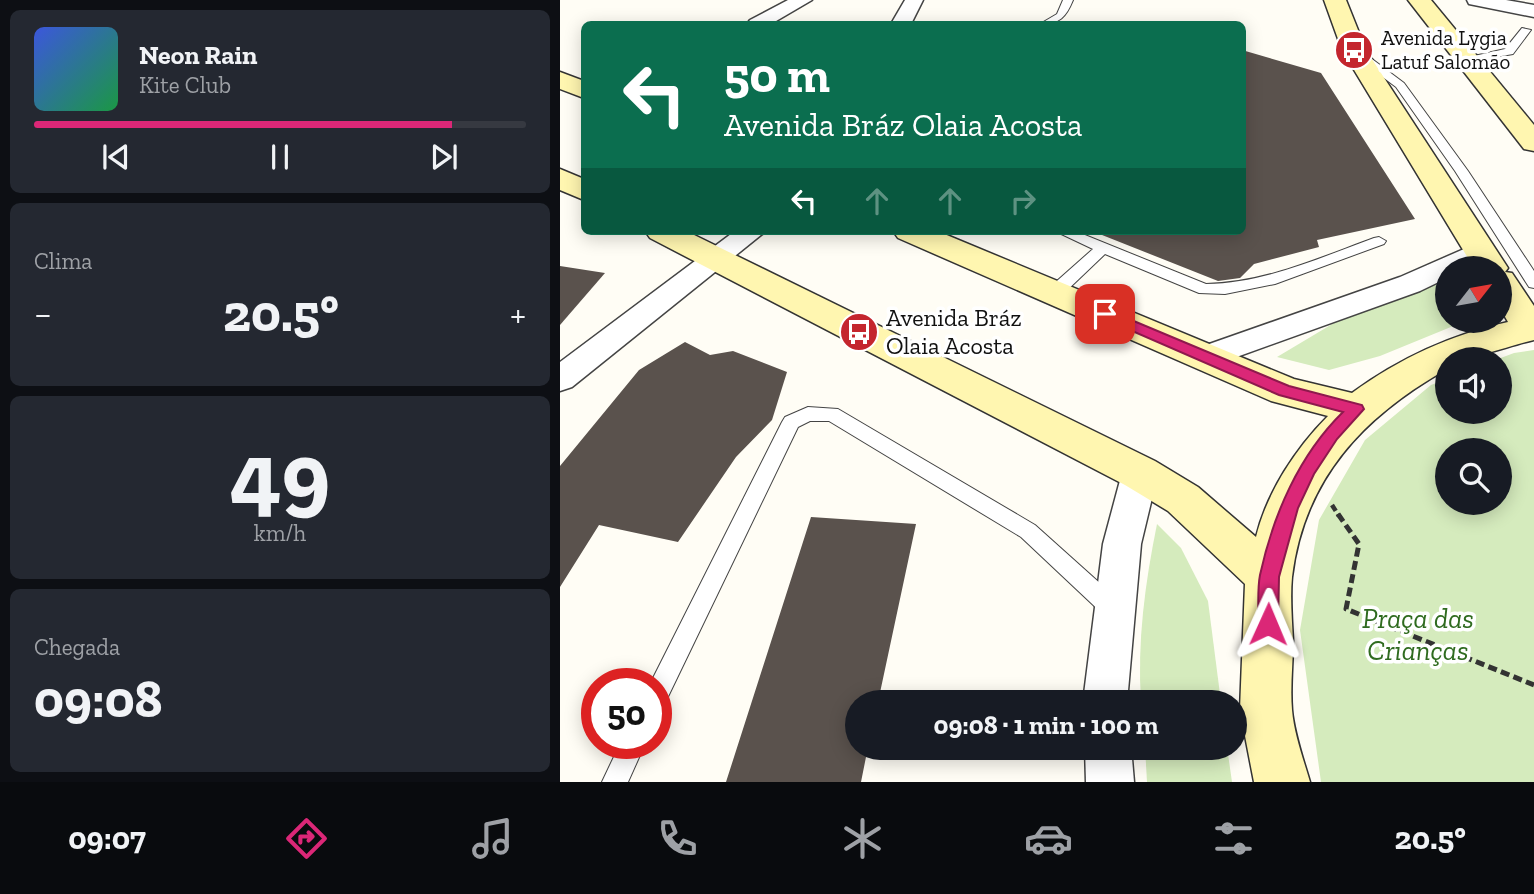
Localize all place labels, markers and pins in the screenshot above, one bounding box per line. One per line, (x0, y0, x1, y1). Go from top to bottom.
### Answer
place label: Avenida Lygia Latuf Salomão (1381, 25, 1510, 74)
bus stop icon: Avenida Lygia Latuf Salomão (1333, 29, 1375, 71)
pin (1075, 284, 1135, 344)
place label: Avenida Bráz Olaia Acosta (886, 303, 1022, 360)
bus stop icon: Avenida Bráz Olaia Acosta (838, 311, 880, 353)

